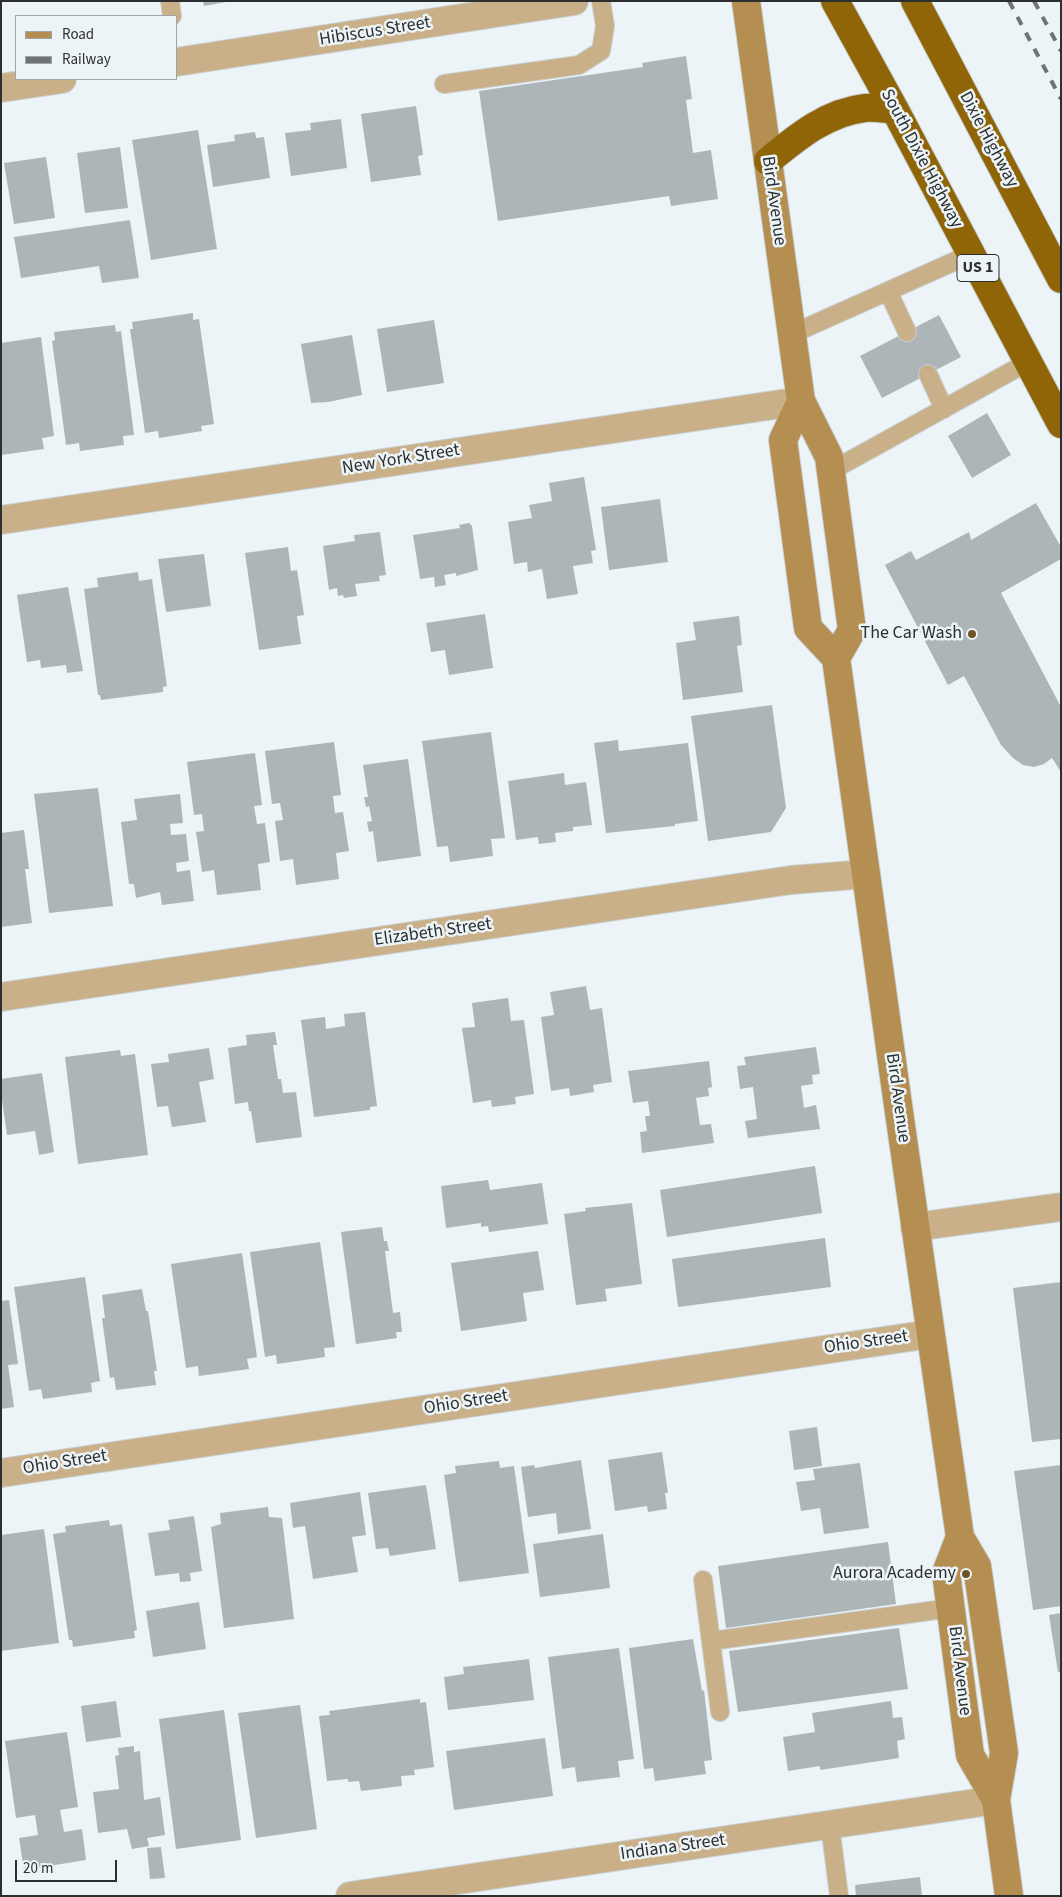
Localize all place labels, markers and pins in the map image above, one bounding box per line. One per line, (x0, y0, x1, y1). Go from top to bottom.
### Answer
place label: The Car Wash (861, 623, 962, 645)
marker: The Car Wash (966, 628, 978, 640)
place label: Aurora Academy (833, 1563, 956, 1585)
marker: Aurora Academy (960, 1568, 972, 1580)

